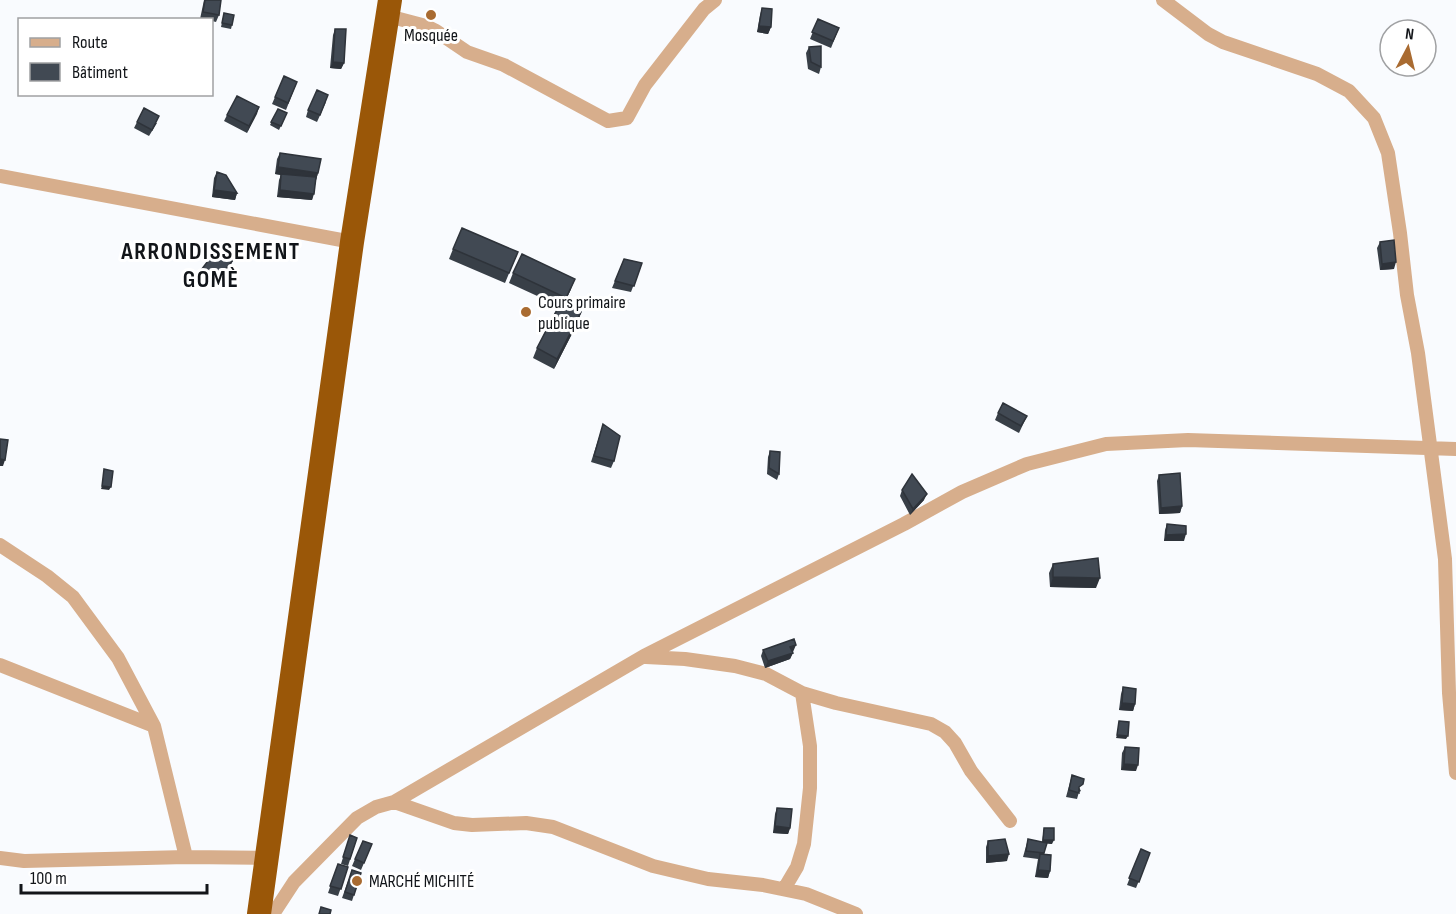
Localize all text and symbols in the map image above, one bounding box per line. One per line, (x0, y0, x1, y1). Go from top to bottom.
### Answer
marker: Mosquée (424, 8, 438, 22)
legend (18, 18, 213, 96)
north arrow (1378, 18, 1438, 78)
place label: Mosquée (404, 25, 458, 46)
text: N (1404, 25, 1415, 45)
text: Route (72, 32, 108, 53)
text: Bâtiment (72, 62, 128, 83)
district label: ARRONDISSEMENT GOMÈ (120, 237, 301, 294)
place label: Cours primaire publique (538, 292, 626, 334)
marker: Cours primaire publique (519, 305, 533, 319)
scale bar (21, 857, 207, 895)
text: 100 m (30, 868, 67, 889)
place label: MARCHÉ MICHITÉ (369, 871, 474, 892)
marker: MARCHÉ MICHITÉ (350, 874, 364, 888)

